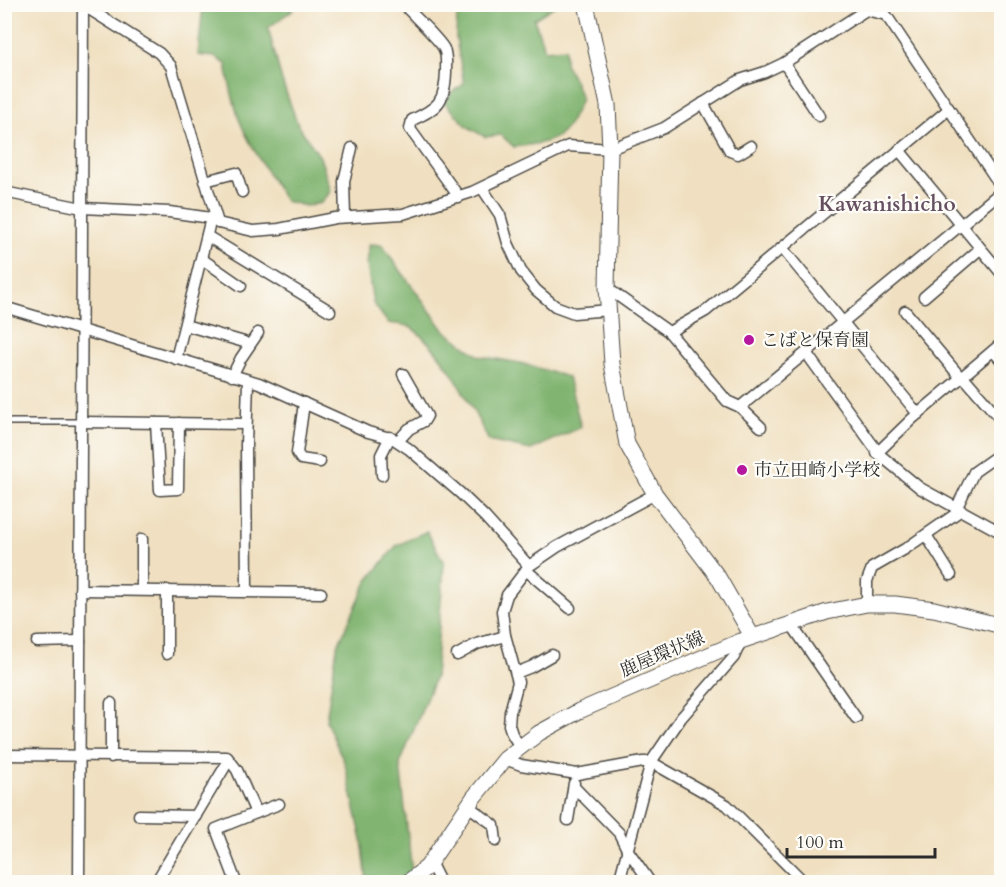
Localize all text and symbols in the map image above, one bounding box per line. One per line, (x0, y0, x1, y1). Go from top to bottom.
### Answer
district label: Kawanishicho (818, 190, 956, 219)
place label: こばと保育園 (761, 328, 869, 353)
marker: こばと保育園 (742, 333, 756, 347)
place label: 市立田崎小学校 (754, 458, 880, 483)
marker: 市立田崎小学校 (735, 463, 749, 477)
street label: 鹿屋環状線 (616, 625, 709, 684)
scale bar (787, 821, 936, 859)
text: 100 m (796, 830, 844, 855)

